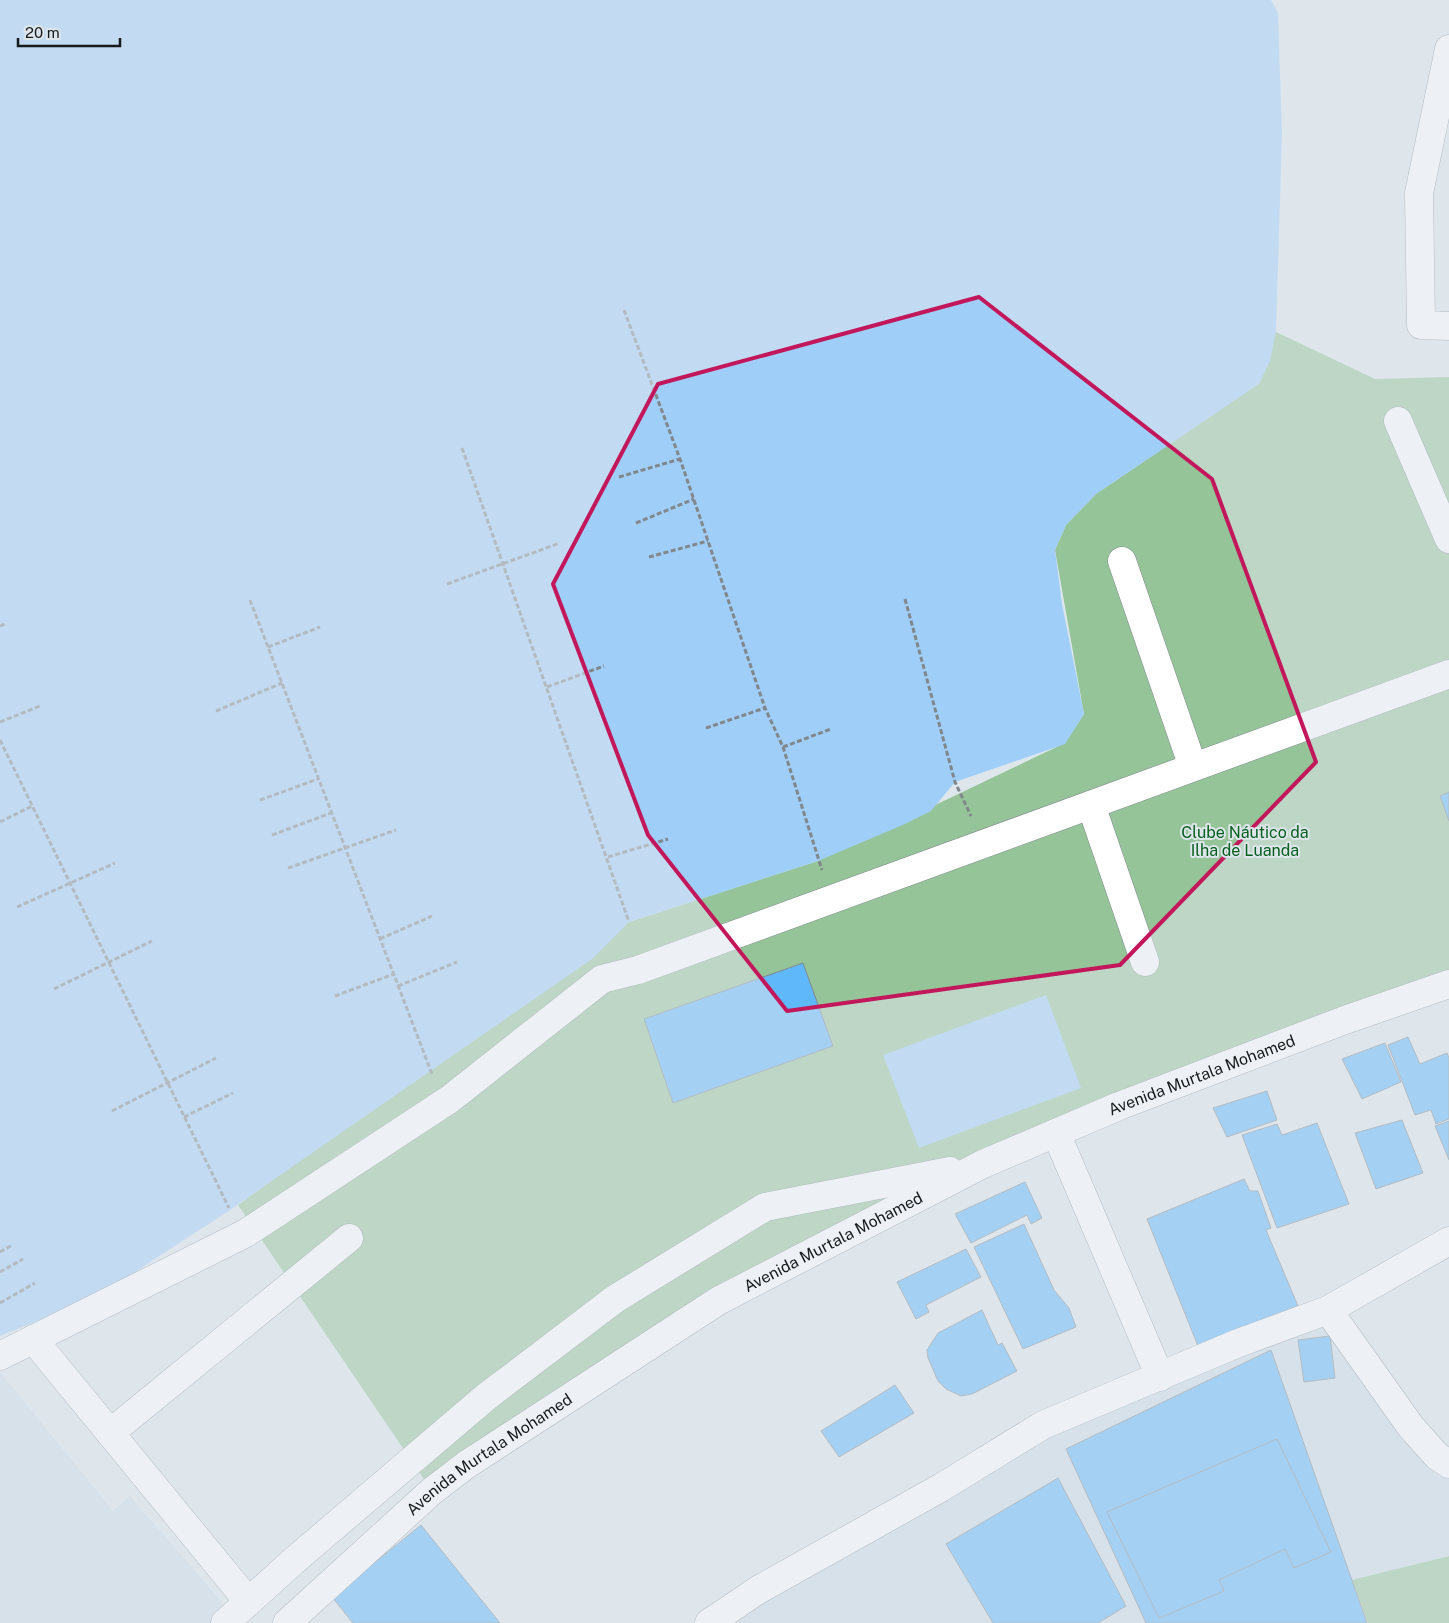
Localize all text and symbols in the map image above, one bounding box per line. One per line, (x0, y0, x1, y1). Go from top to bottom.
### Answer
scale bar (18, 15, 120, 47)
text: 20 m (25, 24, 60, 41)
park label: Clube Náutico da Ilha de Luanda (1181, 823, 1309, 860)
street label: Avenida Murtala Mohamed (1105, 1031, 1298, 1120)
street label: Avenida Murtala Mohamed (741, 1188, 926, 1296)
street label: Avenida Murtala Mohamed (403, 1390, 576, 1520)

